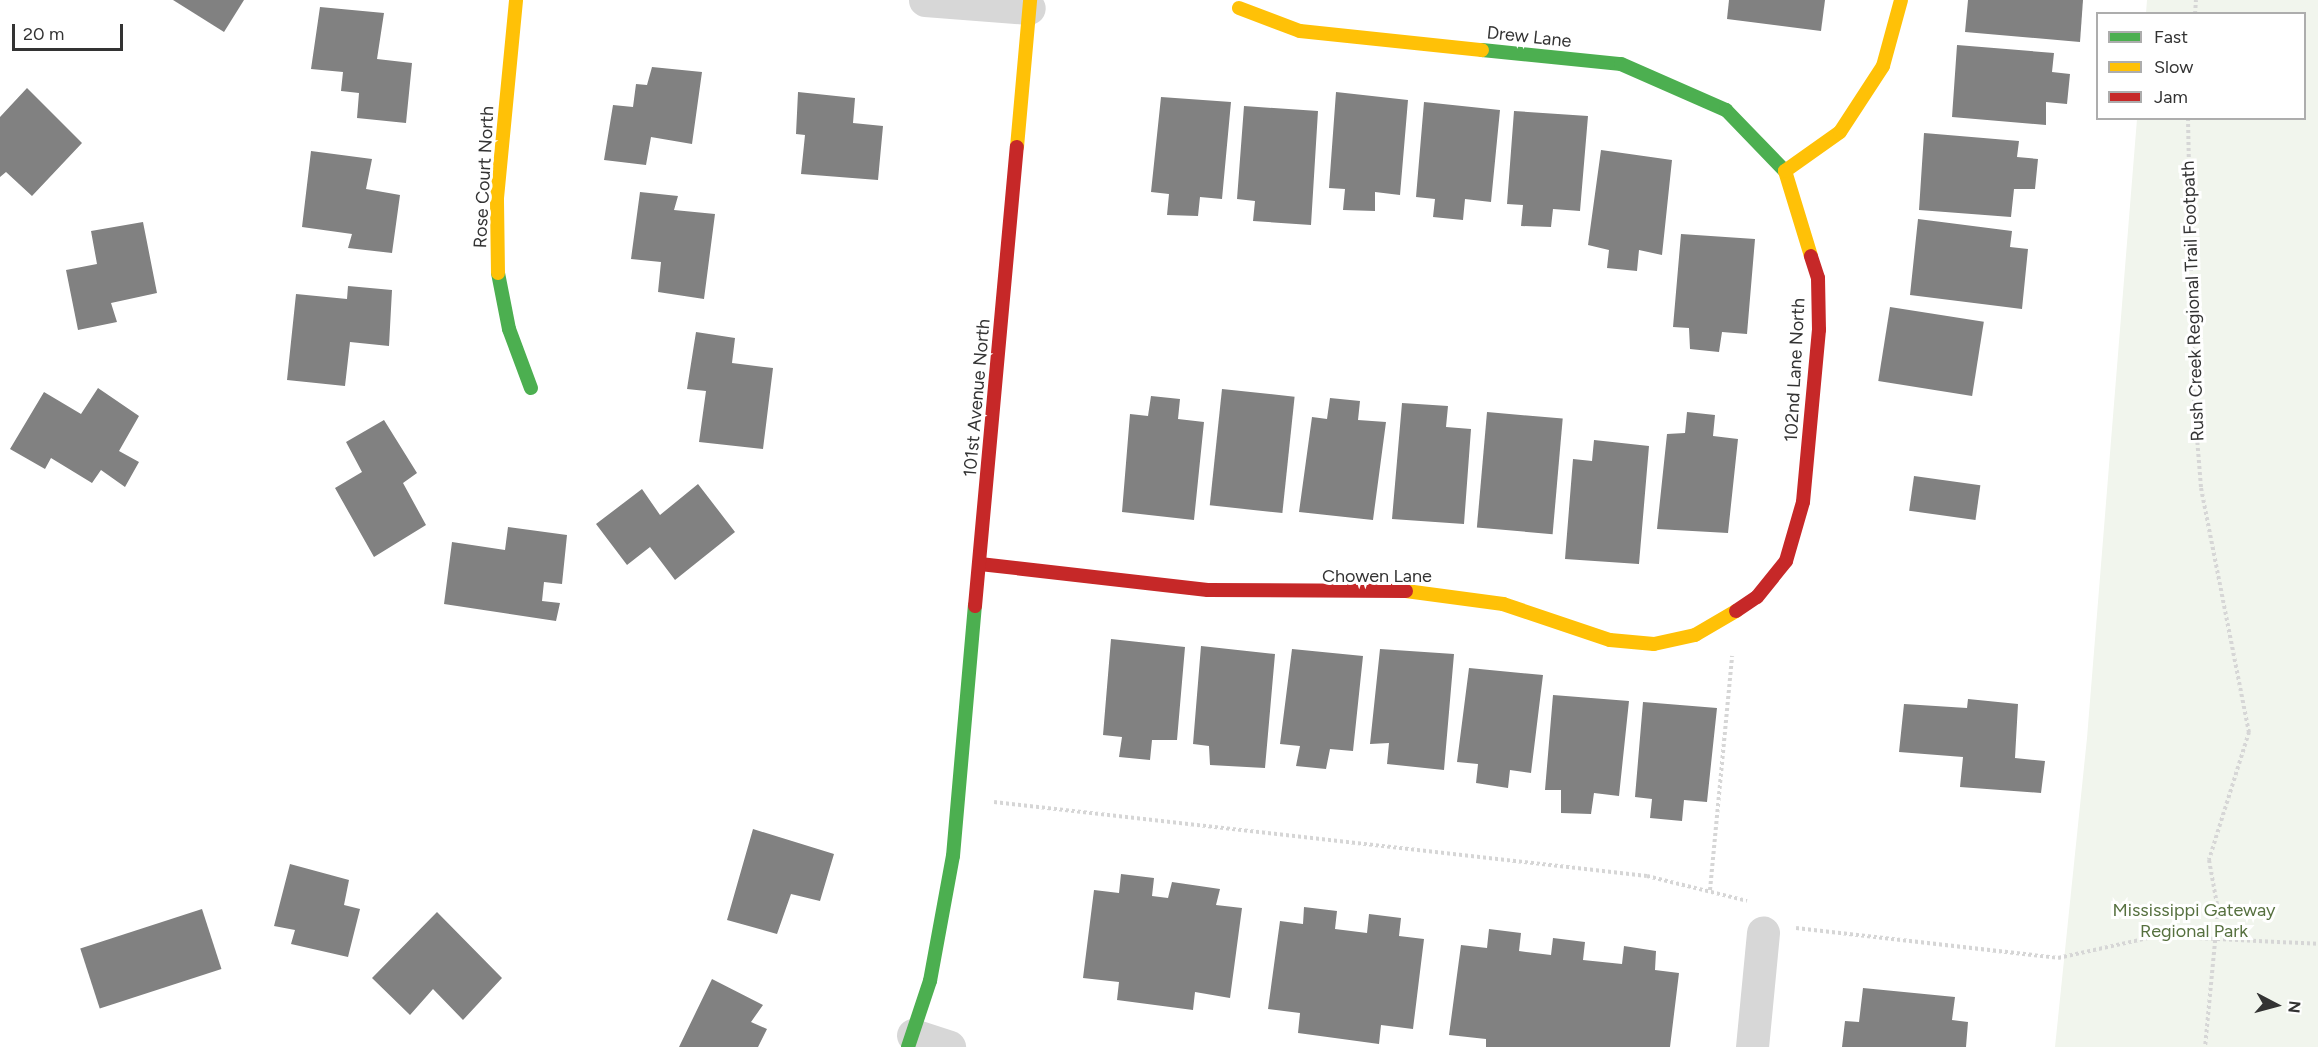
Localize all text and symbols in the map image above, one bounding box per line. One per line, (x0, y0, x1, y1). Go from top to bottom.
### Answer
scale bar (15, 12, 126, 50)
legend (2096, 12, 2306, 120)
street label: Drew Lane (1486, 22, 1572, 52)
text: 20 m (23, 23, 64, 45)
text: Fast (2154, 26, 2188, 48)
text: Slow (2154, 56, 2193, 78)
text: Jam (2154, 86, 2188, 108)
street label: Rose Court North (469, 105, 499, 249)
street label: Rush Creek Regional Trail Footpath (2177, 160, 2209, 442)
street label: 102nd Lane North (1780, 297, 1810, 443)
street label: 101st Avenue North (959, 318, 995, 478)
street label: Chowen Lane (1322, 565, 1432, 587)
park label: Mississippi Gateway Regional Park (2113, 900, 2275, 942)
north arrow (2246, 975, 2306, 1035)
text: N (2284, 1000, 2304, 1014)

